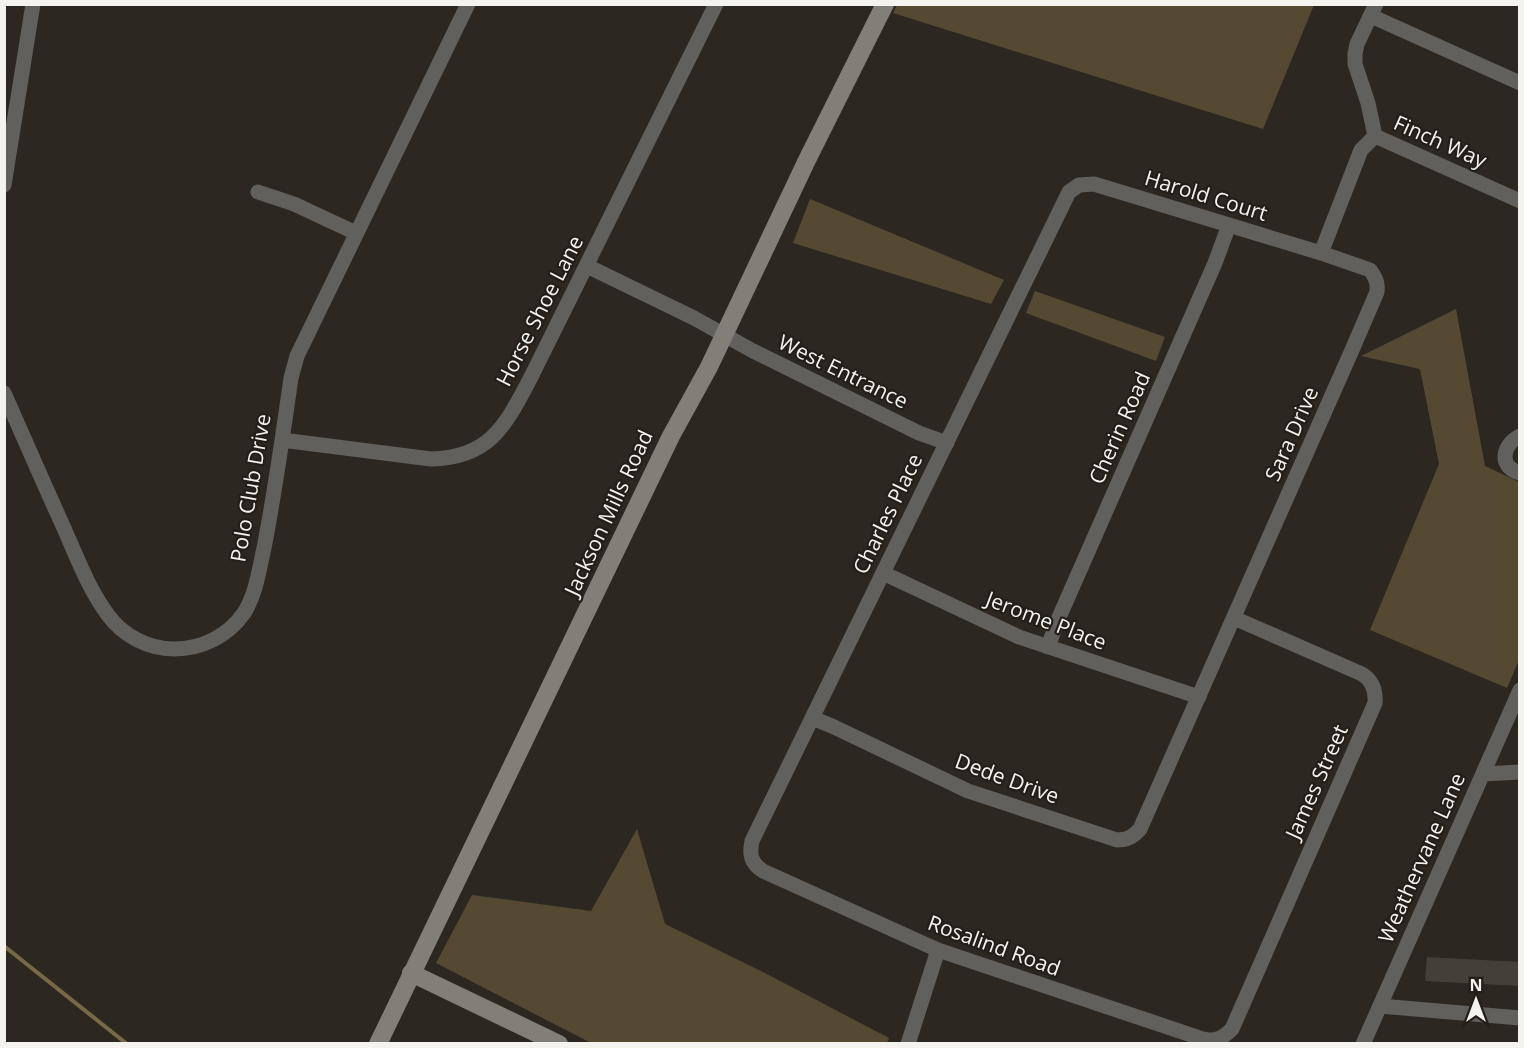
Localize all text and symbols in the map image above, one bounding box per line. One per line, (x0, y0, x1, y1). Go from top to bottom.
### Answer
street label: Finch Way (1389, 108, 1492, 174)
street label: Harold Court (1142, 163, 1271, 227)
street label: Horse Shoe Lane (489, 230, 589, 391)
street label: West Entrance (774, 328, 913, 415)
street label: Cherin Road (1082, 367, 1156, 488)
street label: Sara Drive (1258, 382, 1324, 485)
street label: Polo Club Drive (223, 412, 277, 564)
street label: Jackson Mills Road (557, 425, 659, 602)
street label: Charles Place (846, 449, 928, 578)
street label: Jerome Place (980, 584, 1111, 656)
street label: James Street (1278, 720, 1354, 845)
street label: Dede Drive (952, 746, 1063, 810)
street label: Weathervane Lane (1371, 768, 1471, 947)
street label: Rosalind Road (924, 908, 1065, 982)
north arrow (1446, 970, 1506, 1030)
text: N (1469, 974, 1483, 996)

